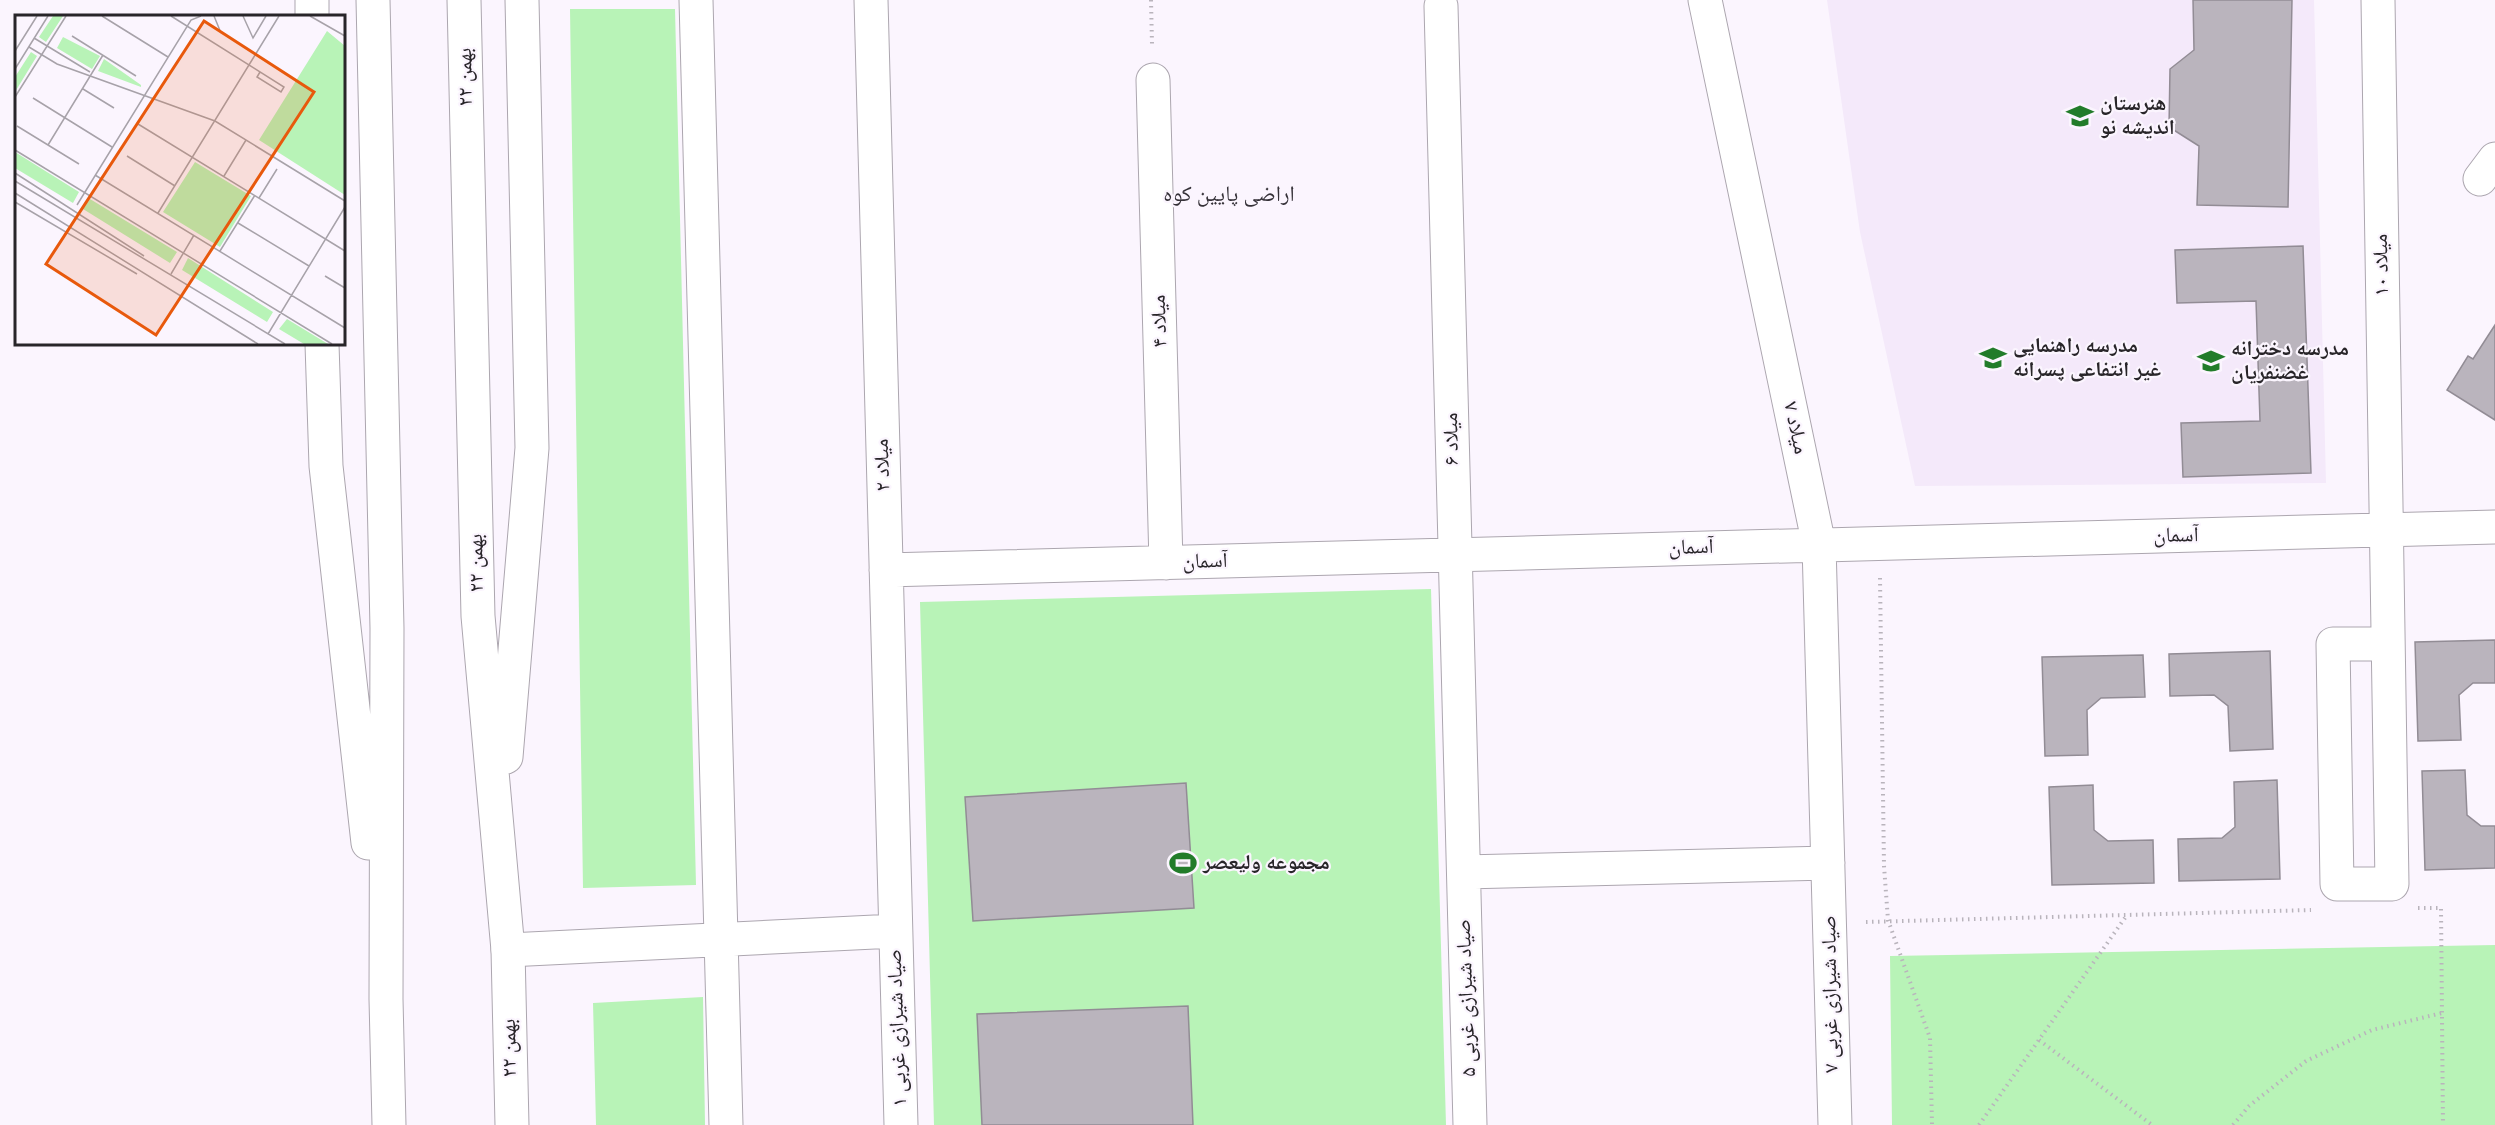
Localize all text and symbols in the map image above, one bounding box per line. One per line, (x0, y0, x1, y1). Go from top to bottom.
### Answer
inset map (15, 15, 345, 345)
street label: ۲۲ بهمن (452, 48, 480, 106)
place label: هنرستان اندیشه نو (2100, 91, 2175, 142)
school or university icon: هنرستان اندیشه نو (2065, 101, 2095, 131)
district label: اراضی پایین کوه (1163, 182, 1295, 209)
street label: میلاد ۱۰ (2368, 234, 2396, 296)
street label: میلاد ۴ (1146, 294, 1174, 348)
place label: مدرسه راهنمایی غیر انتفاعی پسرانه (2013, 333, 2161, 384)
place label: مدرسه دخترانه غضنفریان (2231, 336, 2349, 387)
school or university icon: مدرسه راهنمایی غیر انتفاعی پسرانه (1978, 343, 2008, 373)
school or university icon: مدرسه دخترانه غضنفریان (2196, 346, 2226, 376)
street label: میلاد ۷ (1776, 399, 1814, 457)
street label: میلاد ۶ (1438, 412, 1466, 466)
street label: میلاد ۲ (869, 438, 897, 492)
street label: آسمان (2153, 522, 2199, 550)
street label: ۲۲ بهمن (463, 534, 491, 592)
street label: آسمان (1668, 534, 1715, 562)
street label: آسمان (1182, 548, 1229, 576)
sports icon: مجموعه ولیعصر (1168, 848, 1198, 878)
place label: مجموعه ولیعصر (1202, 850, 1330, 877)
street label: صیاد شیرازی غربی ۷ (1816, 915, 1846, 1073)
street label: صیاد شیرازی غربی ۵ (1451, 919, 1483, 1077)
street label: صیاد شیرازی غربی ۱ (882, 949, 914, 1107)
street label: ۲۲ بهمن (496, 1019, 524, 1077)

